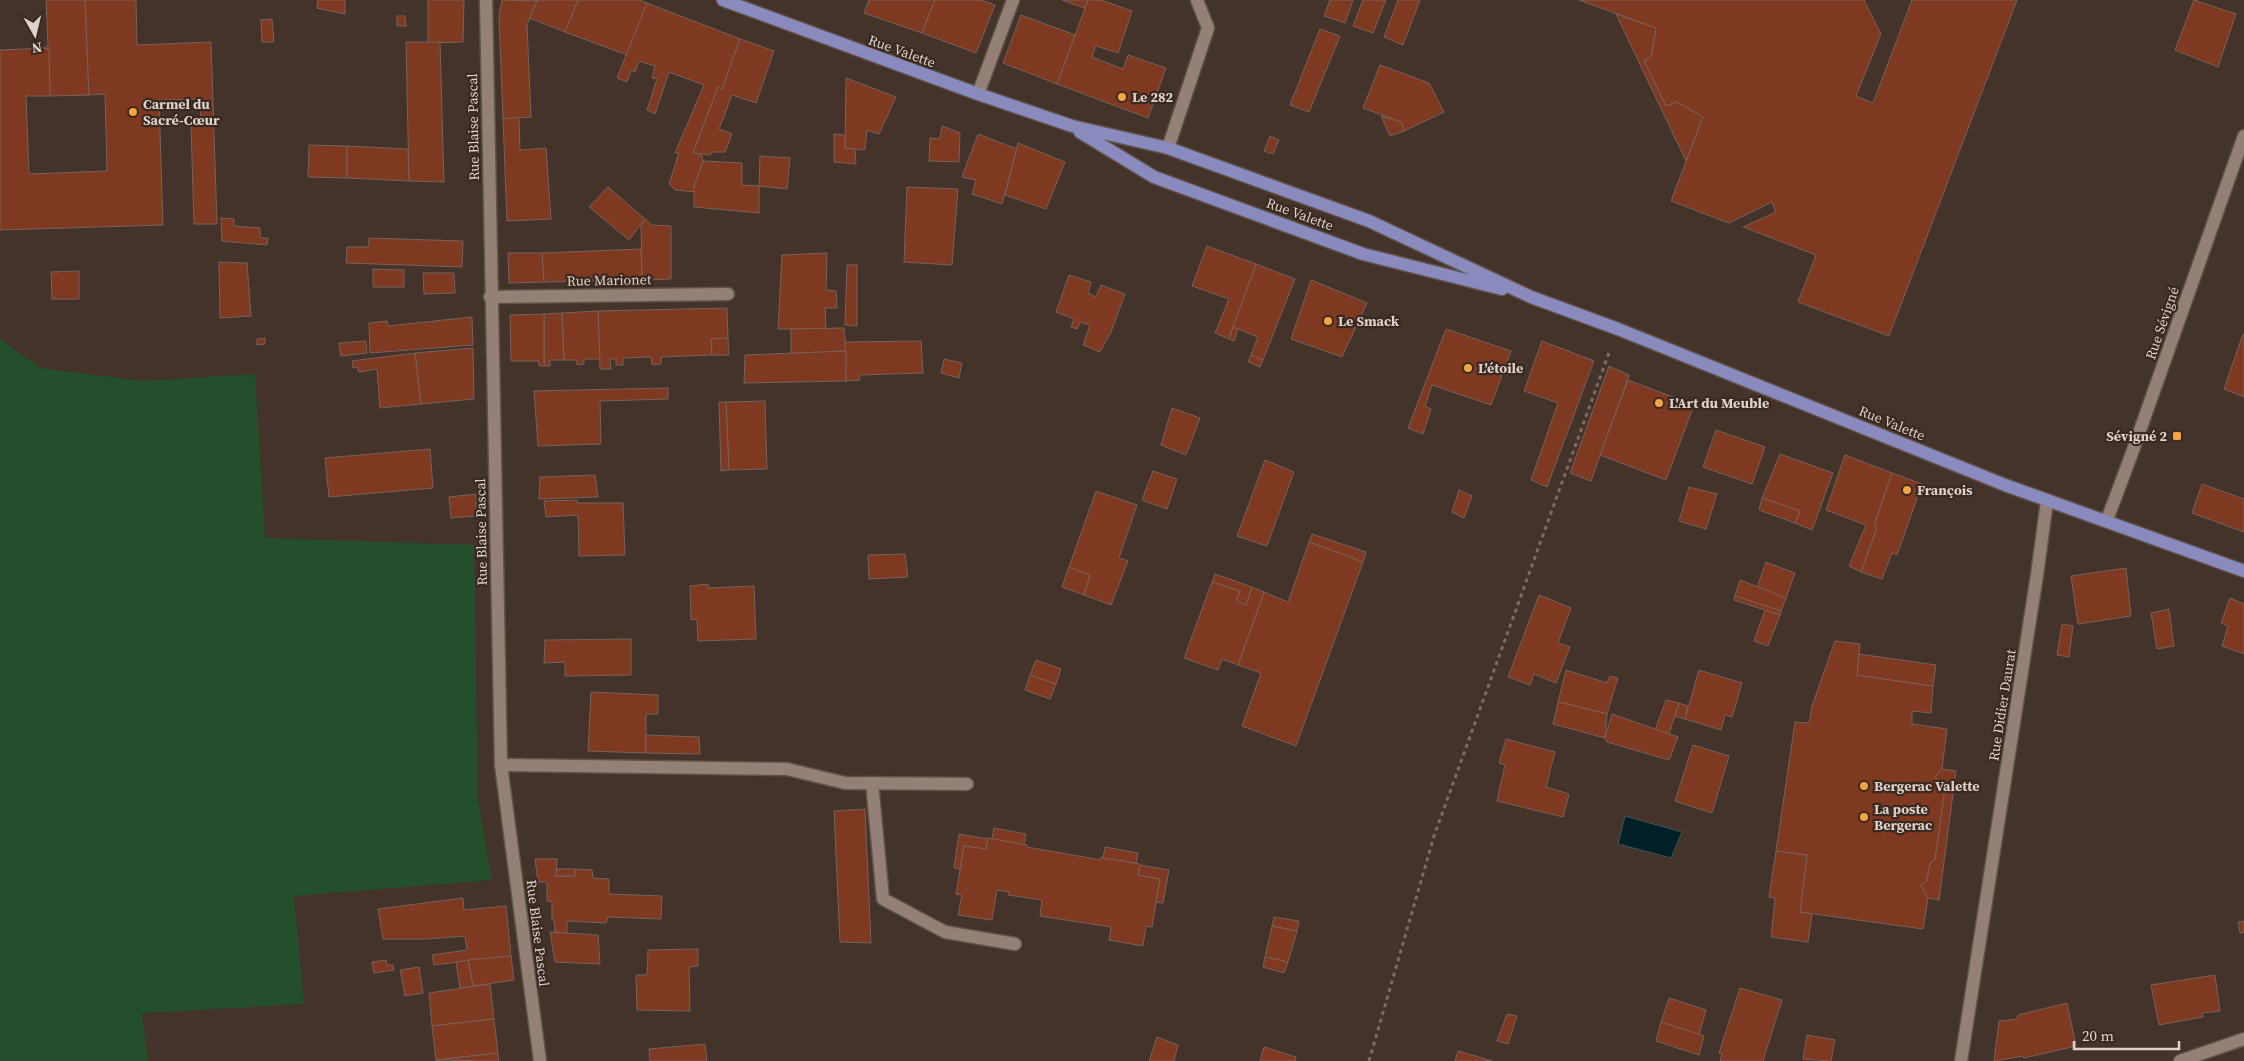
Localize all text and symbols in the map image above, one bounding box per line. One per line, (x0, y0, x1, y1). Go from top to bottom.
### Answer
north arrow (10, 10, 60, 60)
street label: Rue Valette (866, 30, 938, 72)
text: N (30, 37, 43, 58)
street label: Rue Blaise Pascal (462, 73, 484, 181)
place label: Le 282 (1132, 87, 1174, 107)
marker: Le 282 (1116, 91, 1128, 103)
place label: Carmel du Sacré-Cœur (143, 94, 220, 130)
marker: Carmel du Sacré-Cœur (127, 106, 139, 118)
street label: Rue Valette (1264, 193, 1336, 235)
street label: Rue Marionet (566, 269, 652, 291)
street label: Rue Sévigné (2140, 284, 2184, 362)
place label: Le Smack (1338, 311, 1400, 331)
marker: Le Smack (1322, 315, 1334, 327)
place label: L'étoile (1478, 358, 1523, 378)
marker: L'étoile (1462, 362, 1474, 374)
place label: L'Art du Meuble (1669, 393, 1769, 413)
marker: L'Art du Meuble (1653, 397, 1665, 409)
street label: Rue Valette (1856, 401, 1928, 445)
place label: Sévigné 2 (2106, 426, 2167, 446)
marker: Sévigné 2 (2171, 430, 2183, 442)
street label: Rue Blaise Pascal (470, 478, 492, 586)
place label: François (1917, 480, 1973, 500)
marker: François (1901, 484, 1913, 496)
street label: Rue Didier Daurat (1983, 647, 2021, 762)
place label: Bergerac Valette (1874, 776, 1979, 796)
marker: Bergerac Valette (1858, 780, 1870, 792)
place label: La poste Bergerac (1874, 799, 1932, 835)
marker: La poste Bergerac (1858, 811, 1870, 823)
street label: Rue Blaise Pascal (522, 878, 554, 988)
scale bar (2074, 1018, 2179, 1050)
text: 20 m (2082, 1025, 2114, 1046)

